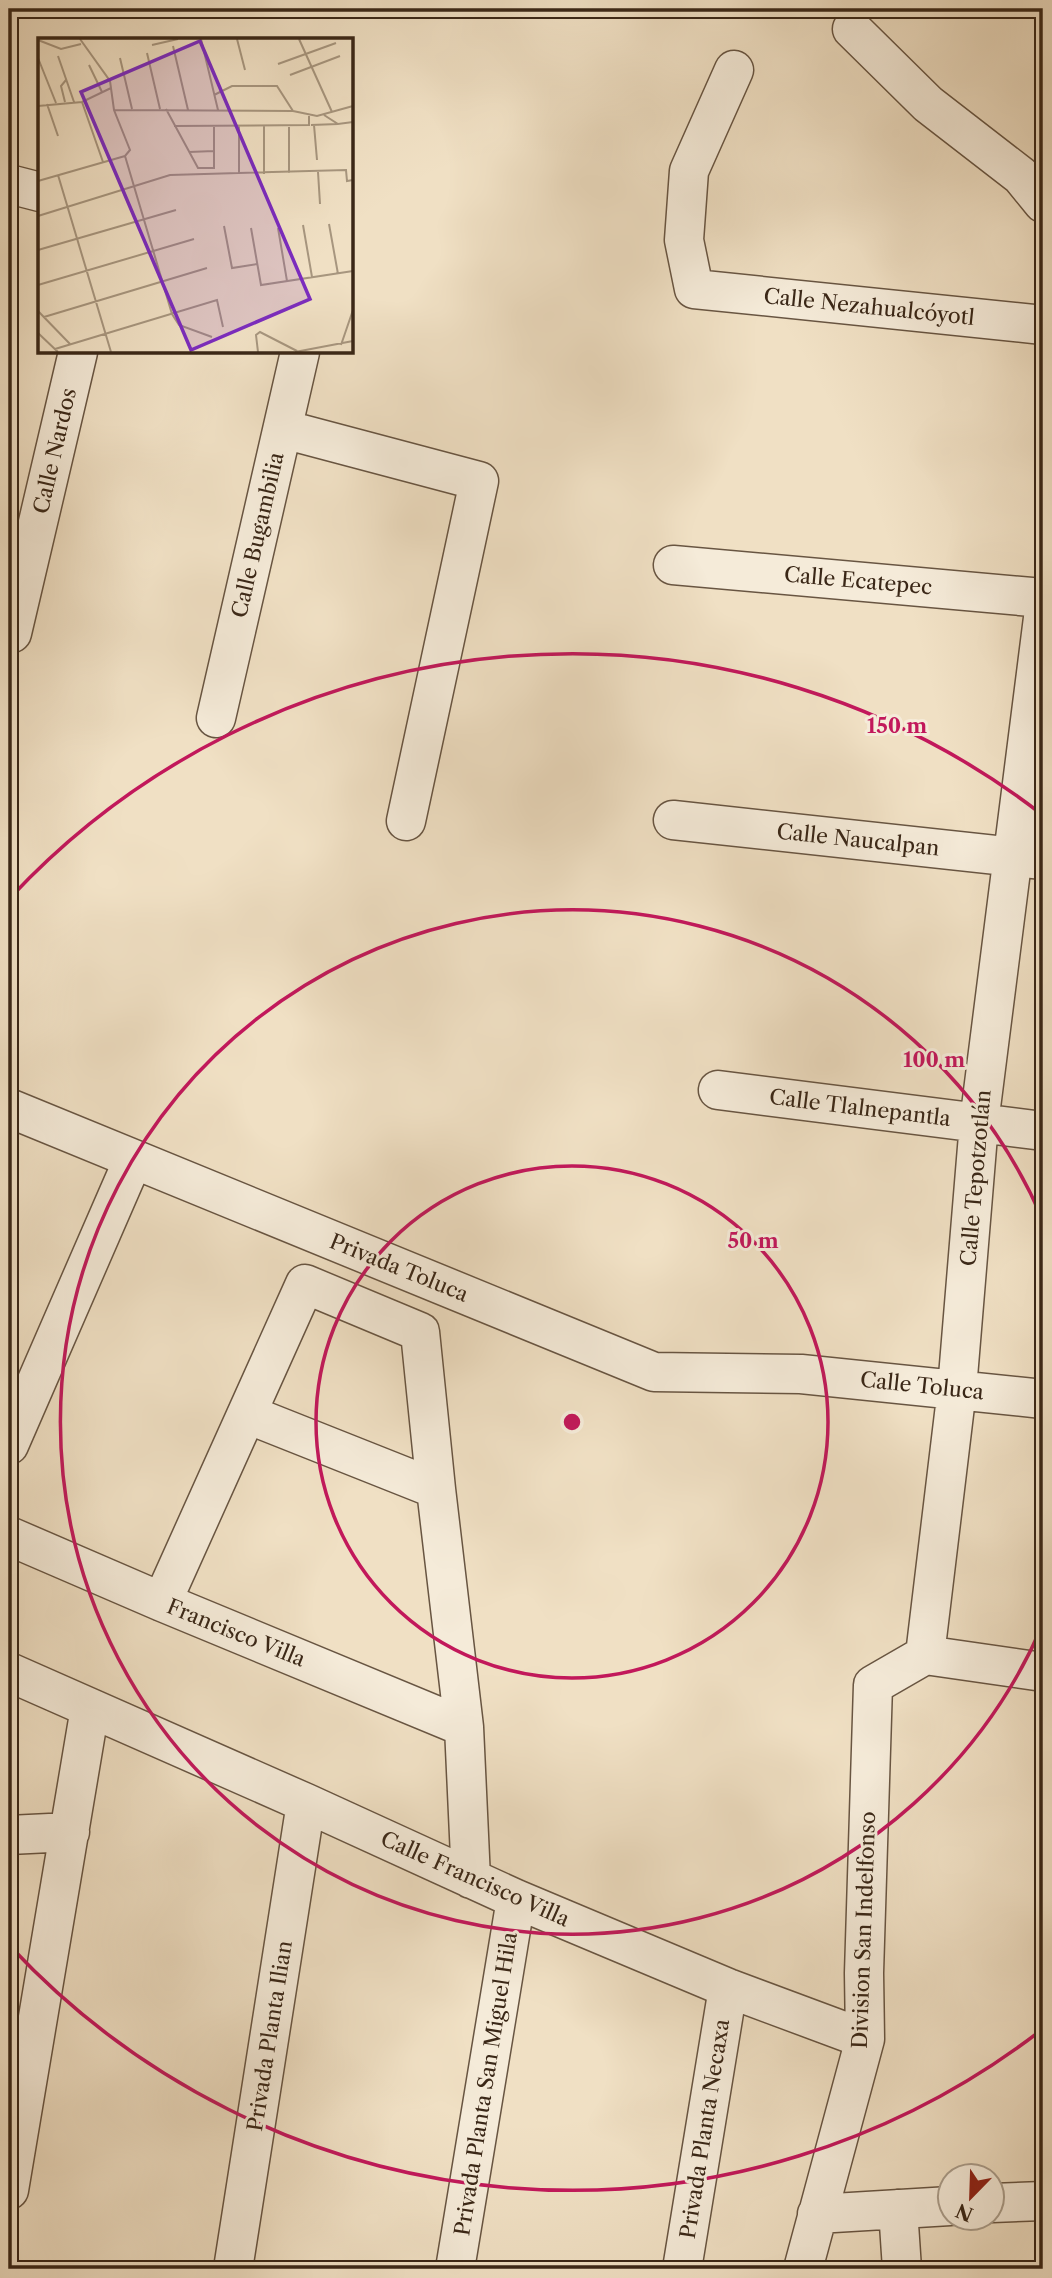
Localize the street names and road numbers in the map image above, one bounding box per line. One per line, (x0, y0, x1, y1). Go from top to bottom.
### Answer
street label: Calle Nezahualcóyotl (762, 283, 976, 330)
street label: Calle Nardos (28, 386, 81, 516)
street label: Calle Bugambilia (226, 449, 289, 620)
street label: Calle Ecatepec (783, 562, 933, 599)
street label: Calle Naucalpan (775, 819, 941, 860)
street label: Calle Tlalnepantla (768, 1084, 953, 1131)
street label: Calle Tepotzotlán (955, 1089, 996, 1267)
street label: Privada Toluca (326, 1228, 473, 1307)
street label: Calle Toluca (859, 1367, 986, 1405)
street label: Francisco Villa (163, 1593, 310, 1672)
street label: Division San Indelfonso (847, 1811, 880, 2049)
street label: Calle Francisco Villa (377, 1826, 574, 1932)
street label: Privada Planta San Miguel Hila (449, 1929, 522, 2238)
street label: Privada Planta Ilian (242, 1939, 297, 2133)
street label: Privada Planta Necaxa (675, 2016, 734, 2241)

